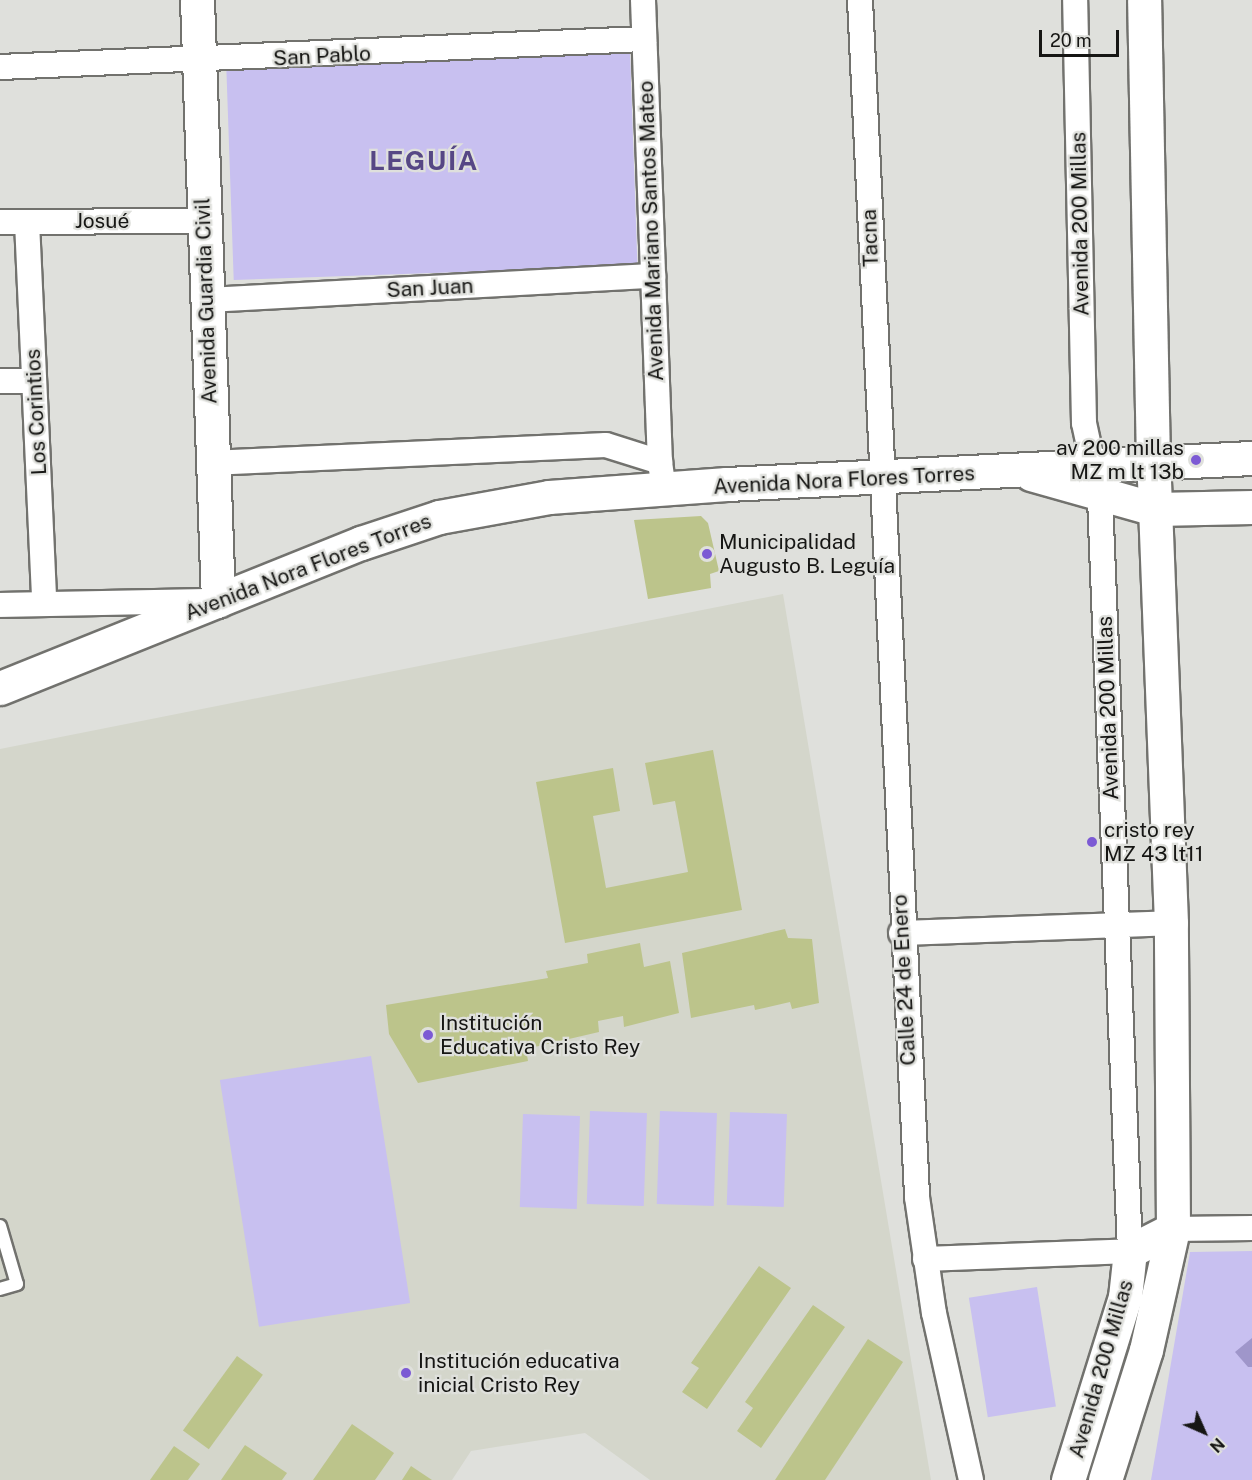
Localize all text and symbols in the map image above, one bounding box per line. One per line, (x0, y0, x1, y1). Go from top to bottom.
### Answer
scale bar (1042, 18, 1122, 56)
text: 20 m (1050, 30, 1092, 51)
street label: San Pablo (272, 41, 372, 71)
street label: Avenida Mariano Santos Mateo (633, 80, 669, 382)
street label: Avenida 200 Millas (1066, 132, 1094, 316)
district label: LEGUÍA (369, 145, 479, 177)
street label: Avenida Guardia Civil (190, 198, 222, 404)
street label: Josué (75, 208, 129, 234)
street label: Tacna (856, 209, 884, 267)
street label: San Juan (386, 273, 474, 303)
street label: Los Corintios (20, 348, 52, 476)
place label: av 200 millas MZ m lt 13b (1056, 435, 1184, 485)
marker: av 200 millas MZ m lt 13b (1189, 453, 1203, 467)
street label: Avenida Nora Flores Torres (713, 461, 975, 499)
street label: Avenida Nora Flores Torres (181, 508, 435, 626)
place label: Municipalidad Augusto B. Leguía (719, 529, 895, 579)
marker: Municipalidad Augusto B. Leguía (700, 547, 714, 561)
street label: Avenida 200 Millas (1092, 616, 1124, 800)
place label: cristo rey MZ 43 lt11 (1104, 817, 1203, 867)
marker: cristo rey MZ 43 lt11 (1085, 835, 1099, 849)
street label: Calle 24 de Enero (887, 894, 921, 1066)
place label: Institución Educativa Cristo Rey (440, 1010, 640, 1060)
marker: Institución Educativa Cristo Rey (421, 1028, 435, 1042)
street label: Avenida 200 Millas (1064, 1277, 1138, 1461)
place label: Institución educativa inicial Cristo Rey (418, 1348, 620, 1398)
marker: Institución educativa inicial Cristo Rey (399, 1366, 413, 1380)
north arrow (1174, 1402, 1234, 1462)
text: N (1206, 1434, 1228, 1456)

